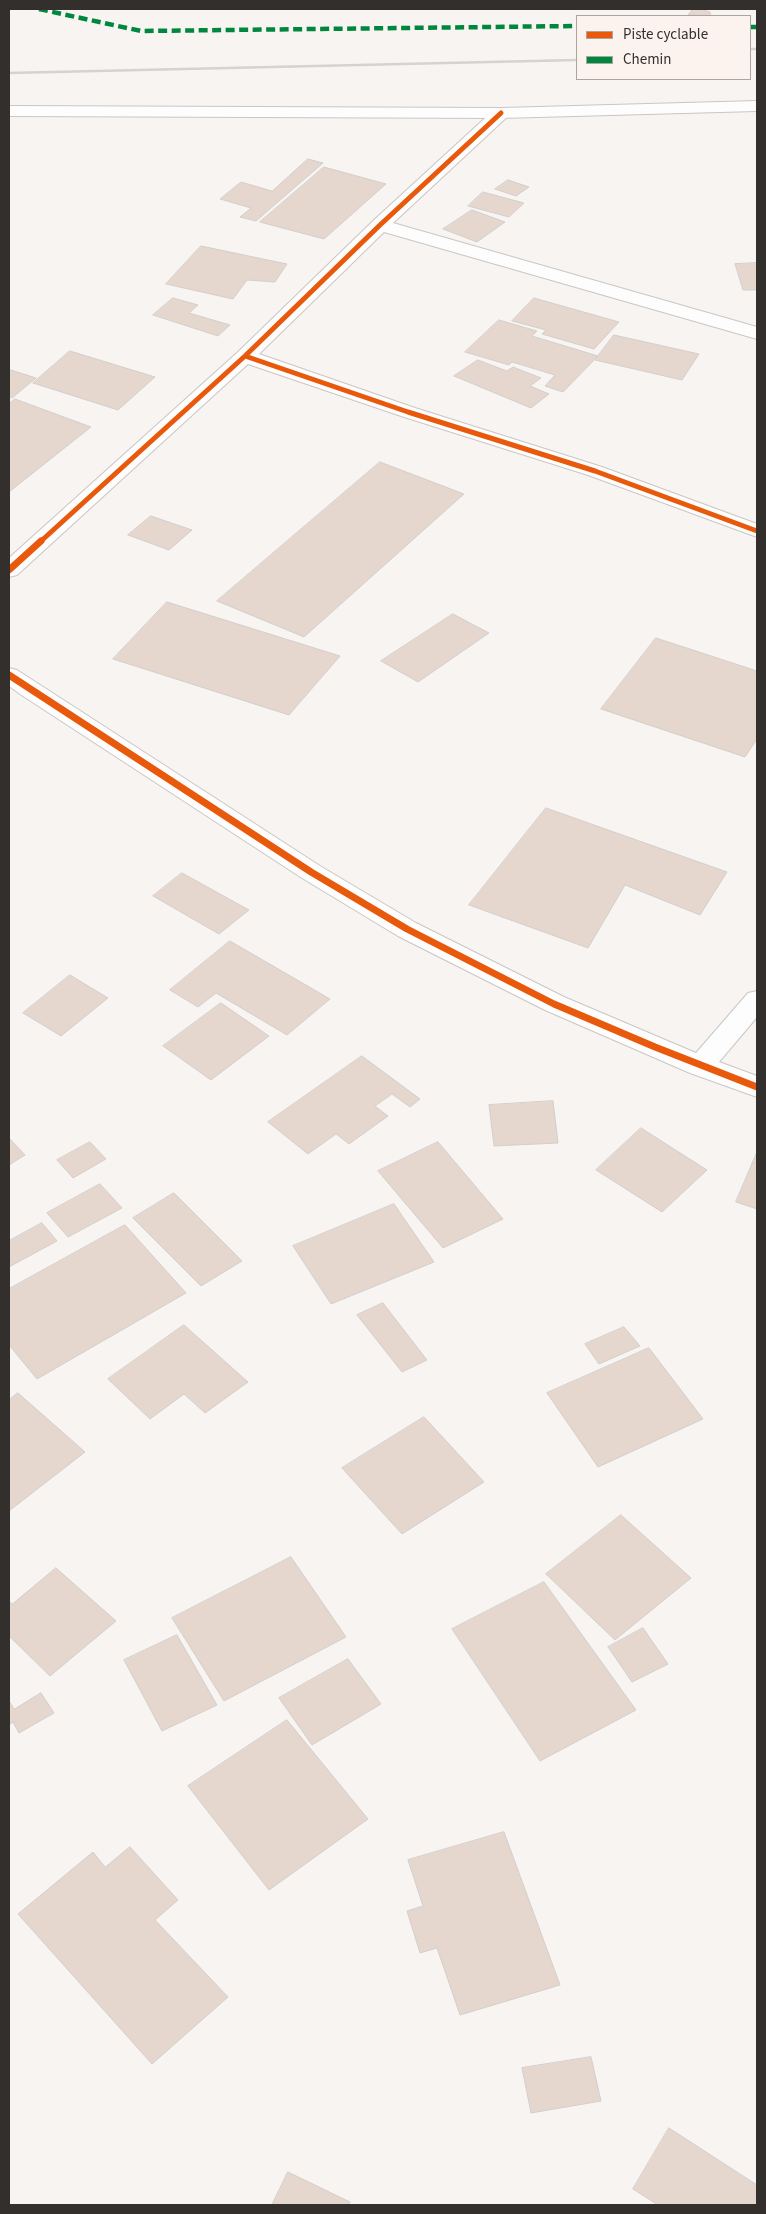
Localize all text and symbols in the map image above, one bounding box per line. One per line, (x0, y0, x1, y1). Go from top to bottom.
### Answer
legend (576, 15, 751, 80)
text: Piste cyclable (623, 24, 708, 45)
text: Chemin (623, 49, 672, 70)

